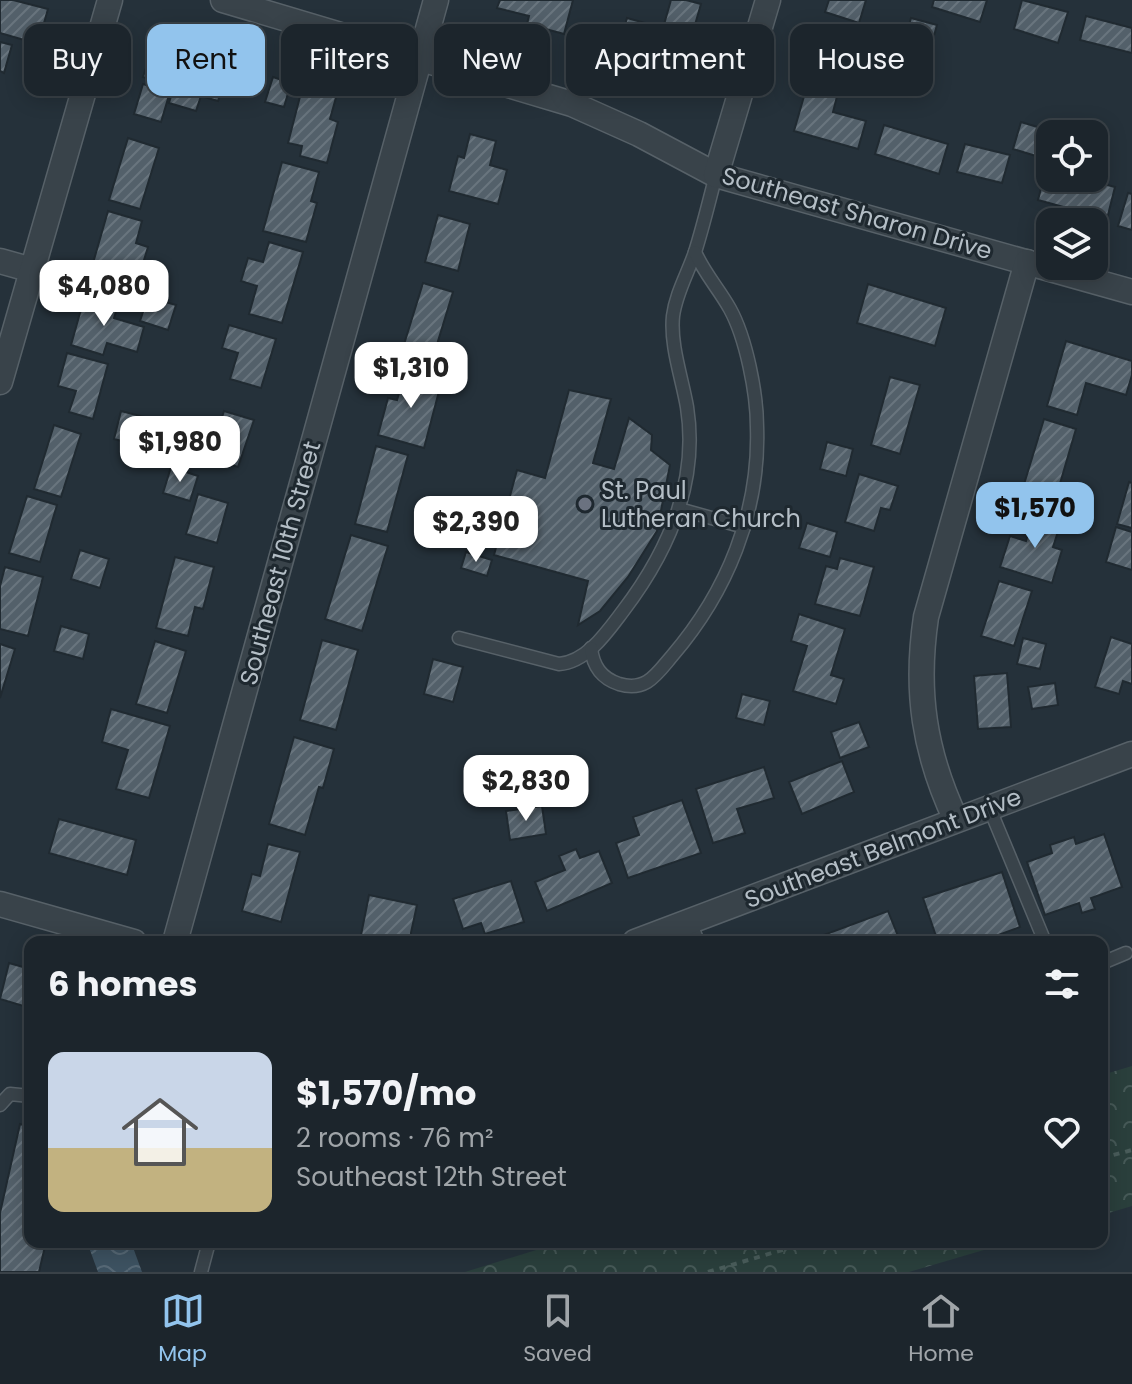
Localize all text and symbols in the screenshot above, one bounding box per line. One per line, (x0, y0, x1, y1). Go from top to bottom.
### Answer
chip: Buy (24, 24, 131, 96)
chip: Rent (147, 24, 265, 96)
chip: Filters (281, 24, 418, 96)
chip: New (434, 24, 550, 96)
chip: Apartment (566, 24, 774, 96)
chip: House (790, 24, 933, 96)
map controls (1036, 120, 1108, 280)
button: locate (1036, 120, 1108, 192)
street label: Southeast Sharon Drive (718, 159, 996, 267)
button: layers (1036, 208, 1108, 280)
pin: $4,080 (39, 260, 169, 328)
text: $4,080 (58, 268, 150, 304)
pin: $1,310 (346, 342, 476, 410)
text: $1,310 (373, 350, 449, 386)
pin: $1,980 (115, 416, 245, 484)
text: $1,980 (138, 424, 222, 460)
street label: Southeast 10th Street (232, 437, 328, 689)
place label: St. Paul Lutheran Church (601, 474, 801, 535)
pin: $1,570 (970, 482, 1100, 550)
text: $1,570 (994, 490, 1076, 526)
marker: St. Paul Lutheran Church (576, 495, 594, 513)
pin: $2,390 (411, 496, 541, 564)
text: $2,390 (432, 504, 520, 540)
pin: $2,830 (461, 755, 591, 823)
text: $2,830 (482, 763, 570, 799)
street label: Southeast Belmont Drive (740, 780, 1026, 916)
text: 6 homes (48, 960, 197, 1008)
icon: filters (1040, 962, 1084, 1006)
text: $1,570/mo (296, 1069, 476, 1117)
icon: home (112, 1084, 208, 1180)
icon: heart (1040, 1110, 1084, 1154)
text: 2 rooms · 76 m² (296, 1120, 494, 1156)
text: Southeast 12th Street (296, 1159, 567, 1195)
tab: Map (158, 1289, 207, 1370)
tab: Saved (523, 1289, 592, 1370)
tab: Home (908, 1289, 974, 1370)

